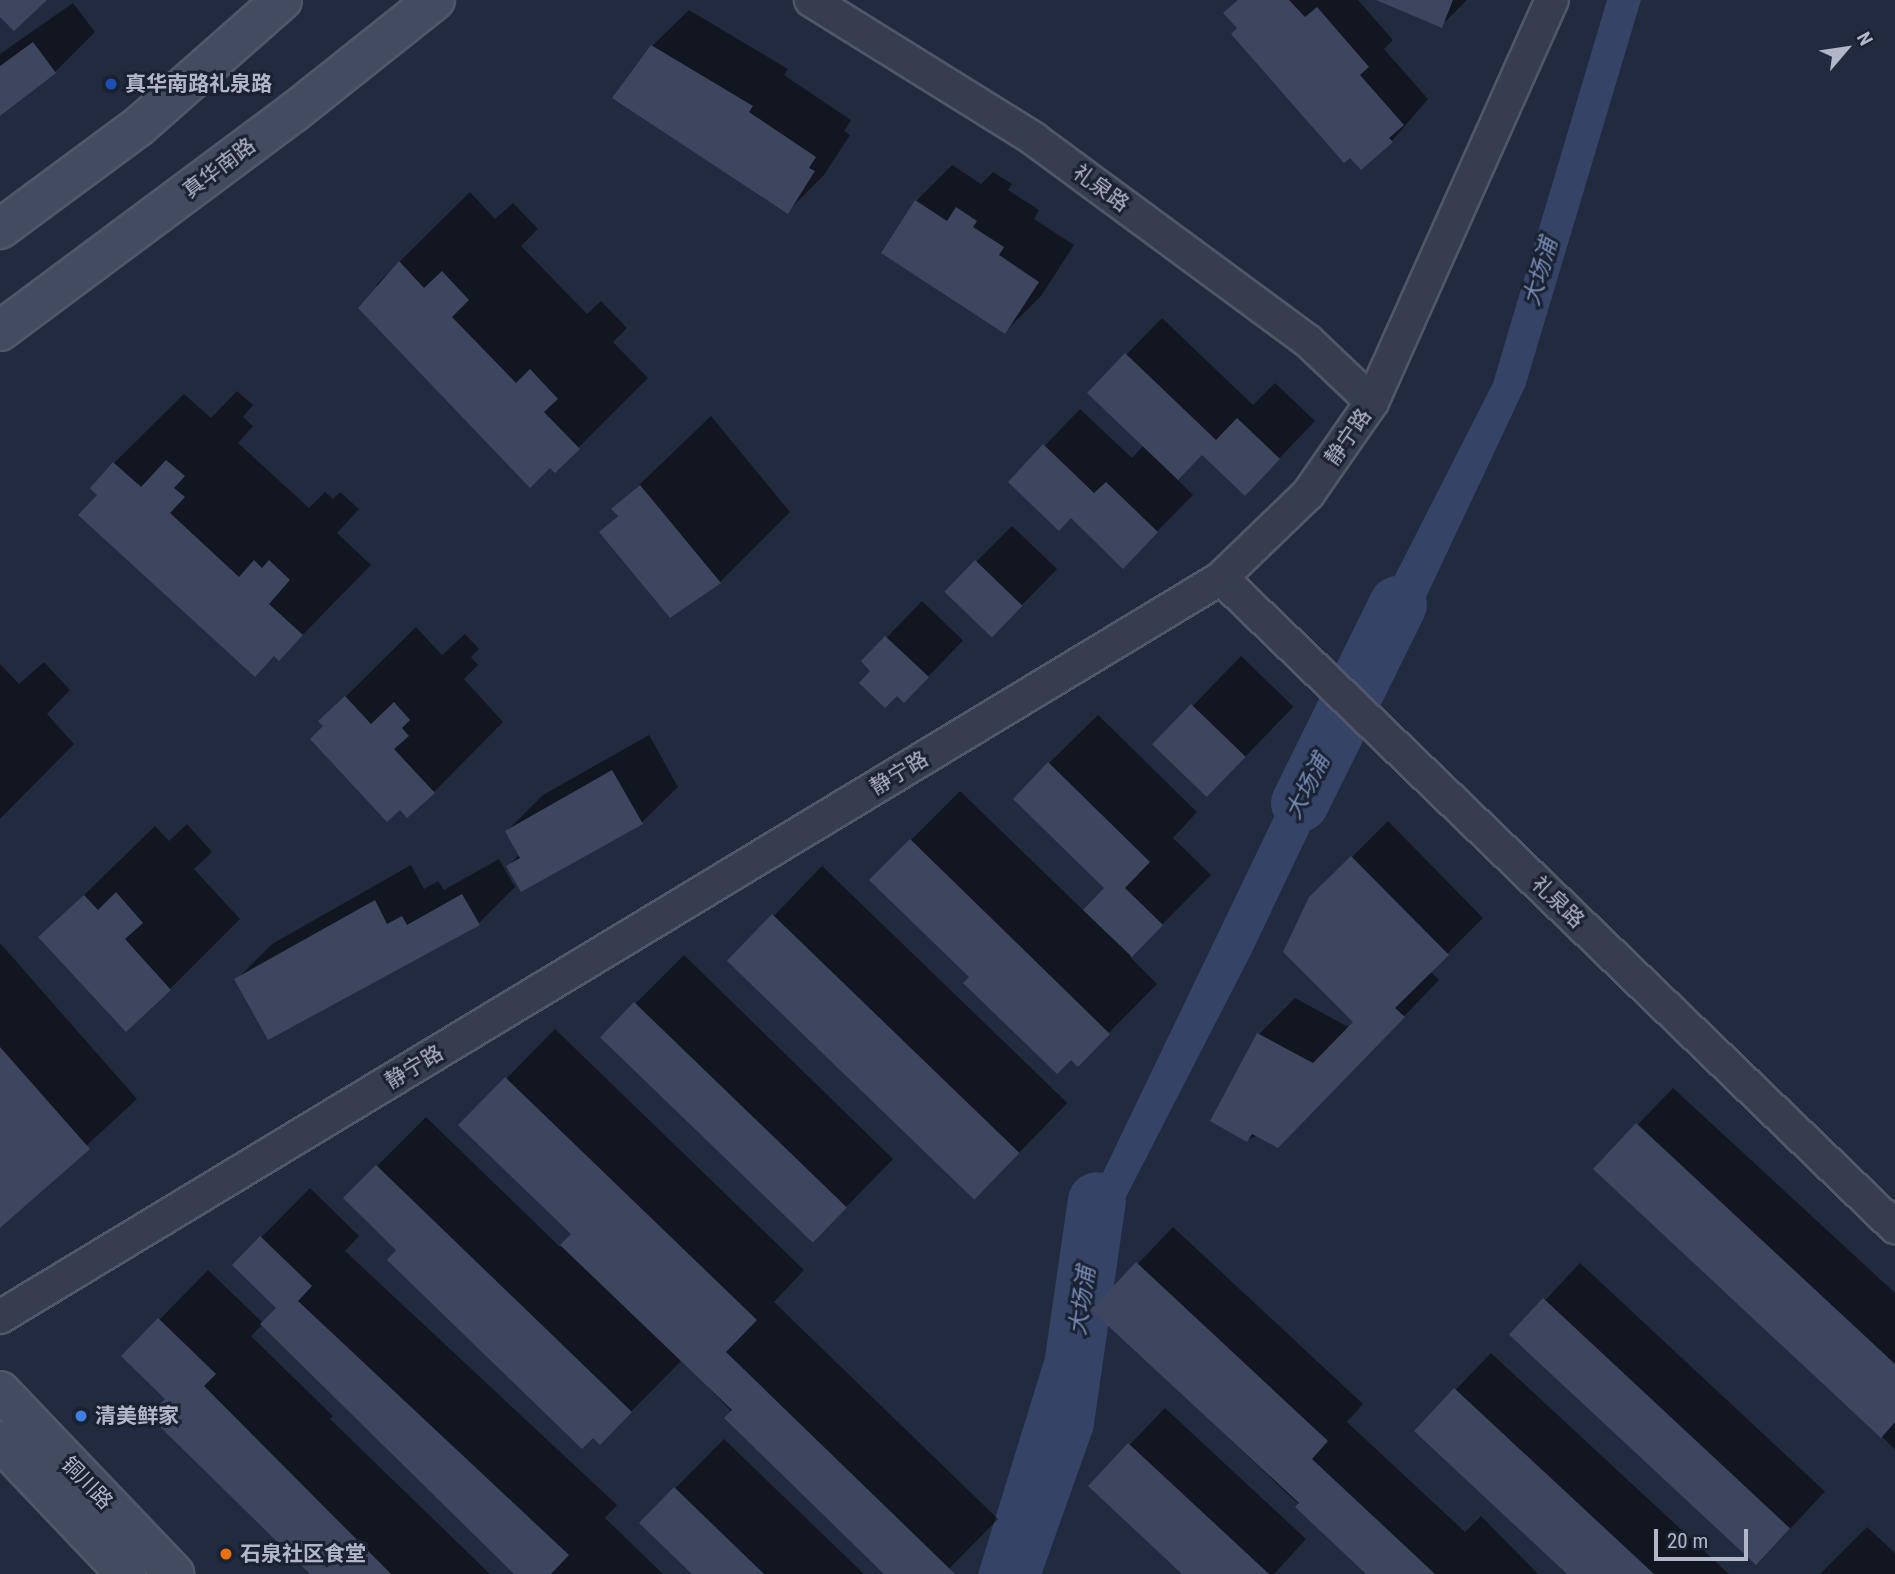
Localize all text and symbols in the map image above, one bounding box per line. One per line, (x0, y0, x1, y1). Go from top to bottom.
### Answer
north arrow (1811, 14, 1881, 84)
text: N (1852, 28, 1878, 49)
place label: 真华南路礼泉路 (125, 71, 272, 97)
marker: 真华南路礼泉路 (103, 76, 119, 92)
street label: 真华南路 (178, 133, 260, 203)
street label: 礼泉路 (1068, 159, 1134, 217)
water label: 大场浦 (1518, 235, 1564, 309)
street label: 静宁路 (1320, 404, 1376, 470)
street label: 静宁路 (866, 746, 932, 800)
water label: 大场浦 (1280, 750, 1336, 824)
street label: 礼泉路 (1527, 871, 1589, 933)
street label: 静宁路 (381, 1040, 447, 1094)
water label: 大场浦 (1065, 1265, 1101, 1337)
place label: 清美鲜家 (95, 1403, 179, 1429)
marker: 清美鲜家 (73, 1408, 89, 1424)
street label: 铜川路 (56, 1452, 118, 1514)
scale bar (1657, 1514, 1752, 1558)
text: 20 m (1667, 1529, 1708, 1553)
place label: 石泉社区食堂 (240, 1541, 366, 1567)
marker: 石泉社区食堂 (218, 1546, 234, 1562)

